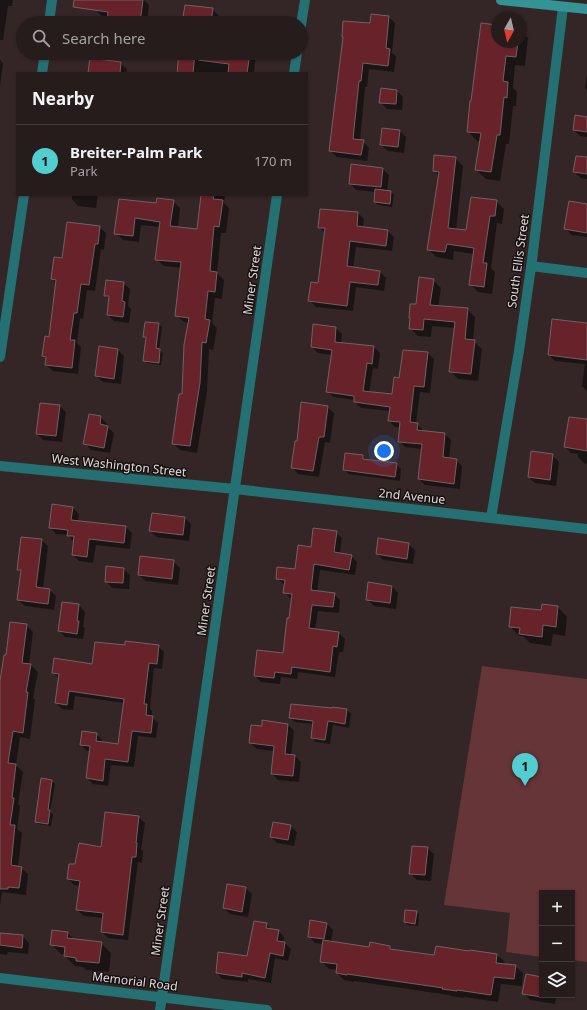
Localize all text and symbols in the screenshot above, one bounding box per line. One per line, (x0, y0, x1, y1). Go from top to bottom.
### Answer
north arrow (491, 12, 527, 48)
search box (16, 16, 308, 60)
icon: search (30, 27, 52, 49)
text: Search here (62, 28, 145, 48)
text: Nearby (32, 87, 94, 110)
text: Breiter-Palm Park (70, 142, 202, 162)
text: 1 (41, 152, 49, 170)
text: 170 m (254, 152, 292, 170)
text: Park (70, 162, 97, 180)
street label: South Ellis Street (503, 212, 533, 309)
street label: Miner Street (239, 244, 265, 316)
your location (374, 441, 394, 461)
street label: West Washington Street (51, 449, 188, 481)
street label: 2nd Avenue (378, 484, 446, 508)
street label: Miner Street (193, 565, 219, 637)
pin: 1 (512, 753, 538, 786)
street label: Miner Street (147, 885, 173, 957)
map controls (539, 890, 575, 998)
button: + (539, 890, 575, 926)
button: − (539, 926, 575, 962)
button: layers (539, 962, 575, 998)
street label: Memorial Road (91, 967, 179, 995)

